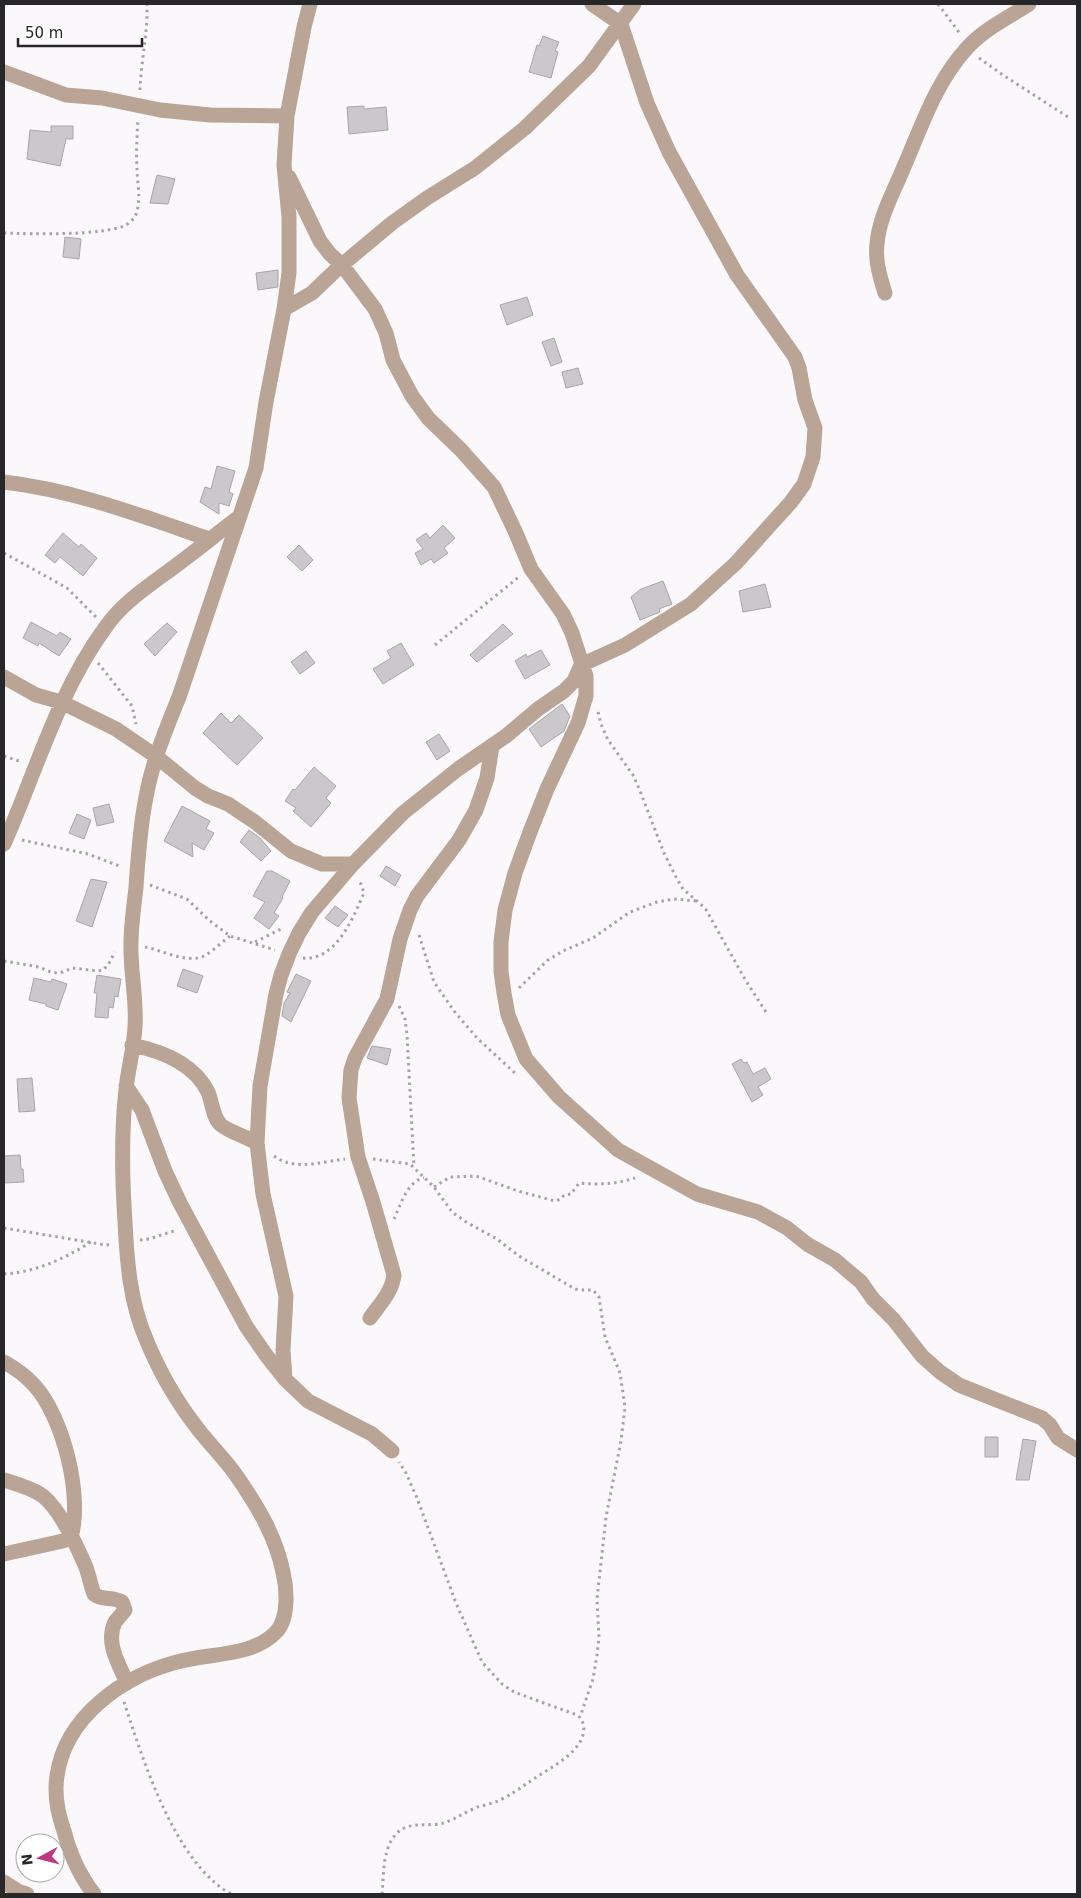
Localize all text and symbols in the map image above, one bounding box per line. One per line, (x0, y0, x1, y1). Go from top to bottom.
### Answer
scale bar (18, 15, 141, 47)
text: 50 m (25, 24, 63, 42)
north arrow (15, 1833, 65, 1883)
text: N (18, 1853, 36, 1866)

